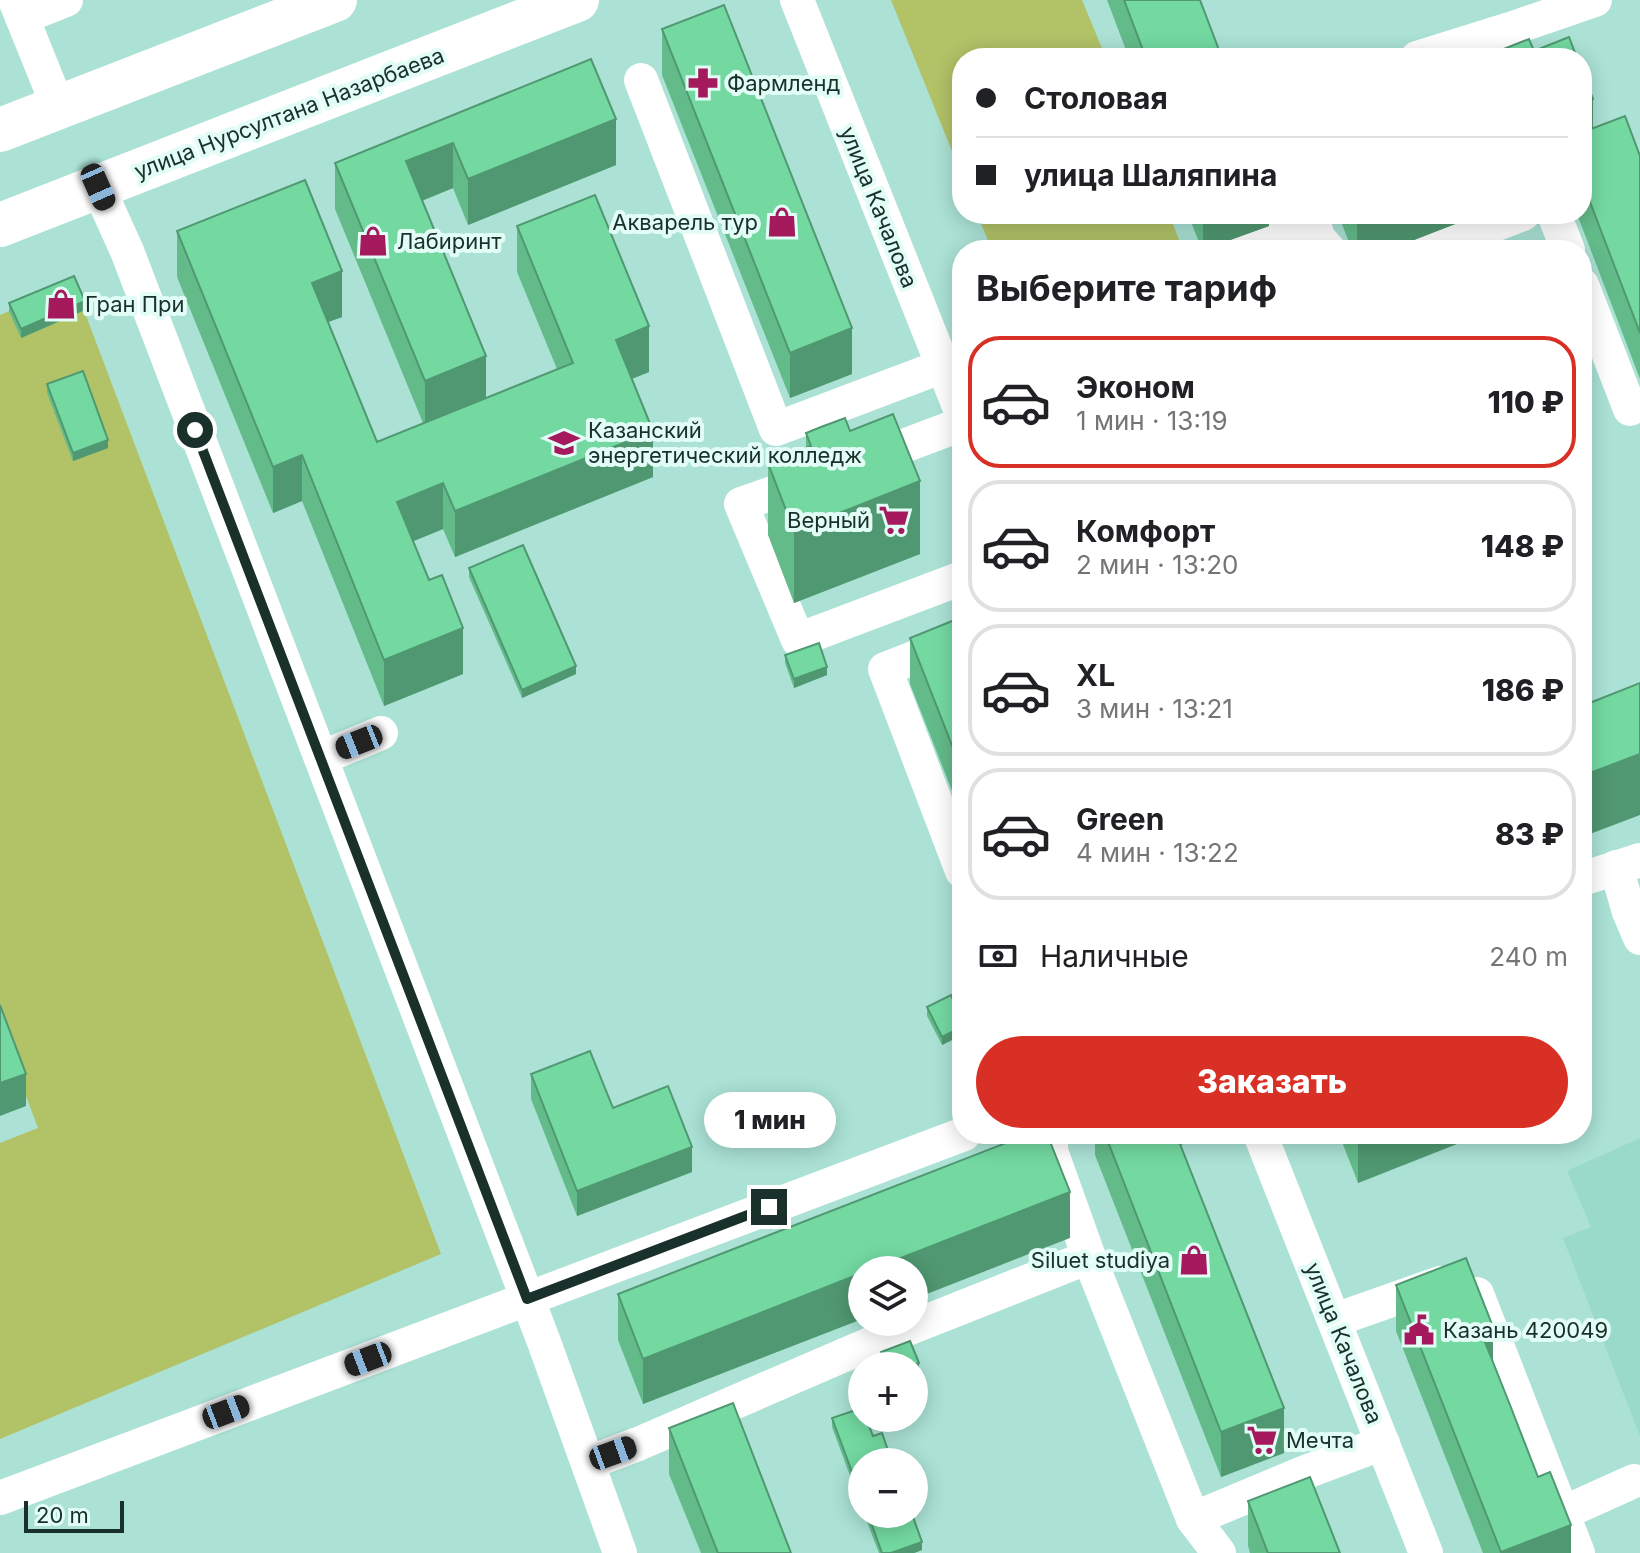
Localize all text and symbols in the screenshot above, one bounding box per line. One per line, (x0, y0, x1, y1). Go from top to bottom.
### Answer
street label: улица Нурсултана Назарбаева (130, 42, 448, 184)
pharmacy icon: Фармленд (686, 66, 720, 100)
place label: Фармленд (727, 70, 840, 96)
text: Столовая (1024, 80, 1168, 116)
street label: улица Качалова (835, 123, 923, 291)
text: улица Шаляпина (1024, 157, 1277, 193)
car (77, 160, 119, 214)
shop icon: Акварель тур (765, 205, 799, 239)
place label: Акварель тур (612, 209, 758, 235)
shop icon: Лабиринт (356, 224, 390, 258)
place label: Лабиринт (397, 228, 502, 254)
text: Выберите тариф (976, 266, 1277, 310)
shop icon: Гран При (44, 287, 78, 321)
place label: Гран При (85, 291, 185, 317)
icon: car (980, 366, 1052, 438)
text: Эконом (1076, 369, 1195, 405)
text: 110 ₽ (1487, 384, 1564, 420)
text: 1 мин · 13:19 (1076, 405, 1228, 436)
route start (177, 412, 213, 448)
place label: Казанский энергетический колледж (588, 417, 862, 468)
school or university icon: Казанский энергетический колледж (547, 426, 581, 460)
supermarket icon: Верный (877, 503, 911, 537)
place label: Верный (787, 507, 870, 533)
icon: car (980, 510, 1052, 582)
text: Комфорт (1076, 513, 1215, 549)
text: 148 ₽ (1481, 528, 1564, 564)
text: 2 мин · 13:20 (1076, 549, 1238, 580)
icon: car (980, 654, 1052, 726)
text: XL (1076, 657, 1115, 693)
text: 186 ₽ (1482, 672, 1564, 708)
text: 3 мин · 13:21 (1076, 693, 1233, 724)
car (332, 722, 386, 762)
icon: car (980, 798, 1052, 870)
text: Green (1076, 801, 1164, 837)
text: 83 ₽ (1495, 816, 1564, 852)
text: 4 мин · 13:22 (1076, 837, 1239, 868)
icon: cash (976, 934, 1020, 978)
text: Наличные (1040, 938, 1189, 974)
text: 240 m (1489, 941, 1568, 972)
button: Заказать (976, 1036, 1568, 1128)
callout: 1 мин (703, 1091, 835, 1147)
text: 1 мин (734, 1104, 806, 1135)
route end (751, 1189, 787, 1225)
shop icon: Siluet studiya (1177, 1243, 1211, 1277)
place label: Siluet studiya (1031, 1247, 1170, 1273)
map controls (848, 1256, 928, 1528)
button: layers (848, 1256, 928, 1336)
street label: улица Качалова (1300, 1259, 1388, 1427)
public building icon: Казань 420049 (1402, 1313, 1436, 1347)
place label: Казань 420049 (1443, 1317, 1608, 1343)
car (341, 1339, 395, 1379)
button: + (848, 1352, 928, 1432)
car (199, 1392, 253, 1432)
supermarket icon: Мечта (1245, 1423, 1279, 1457)
place label: Мечта (1286, 1427, 1354, 1453)
car (586, 1434, 640, 1472)
button: − (848, 1448, 928, 1528)
scale bar (24, 1497, 124, 1533)
text: 20 m (36, 1502, 89, 1528)

